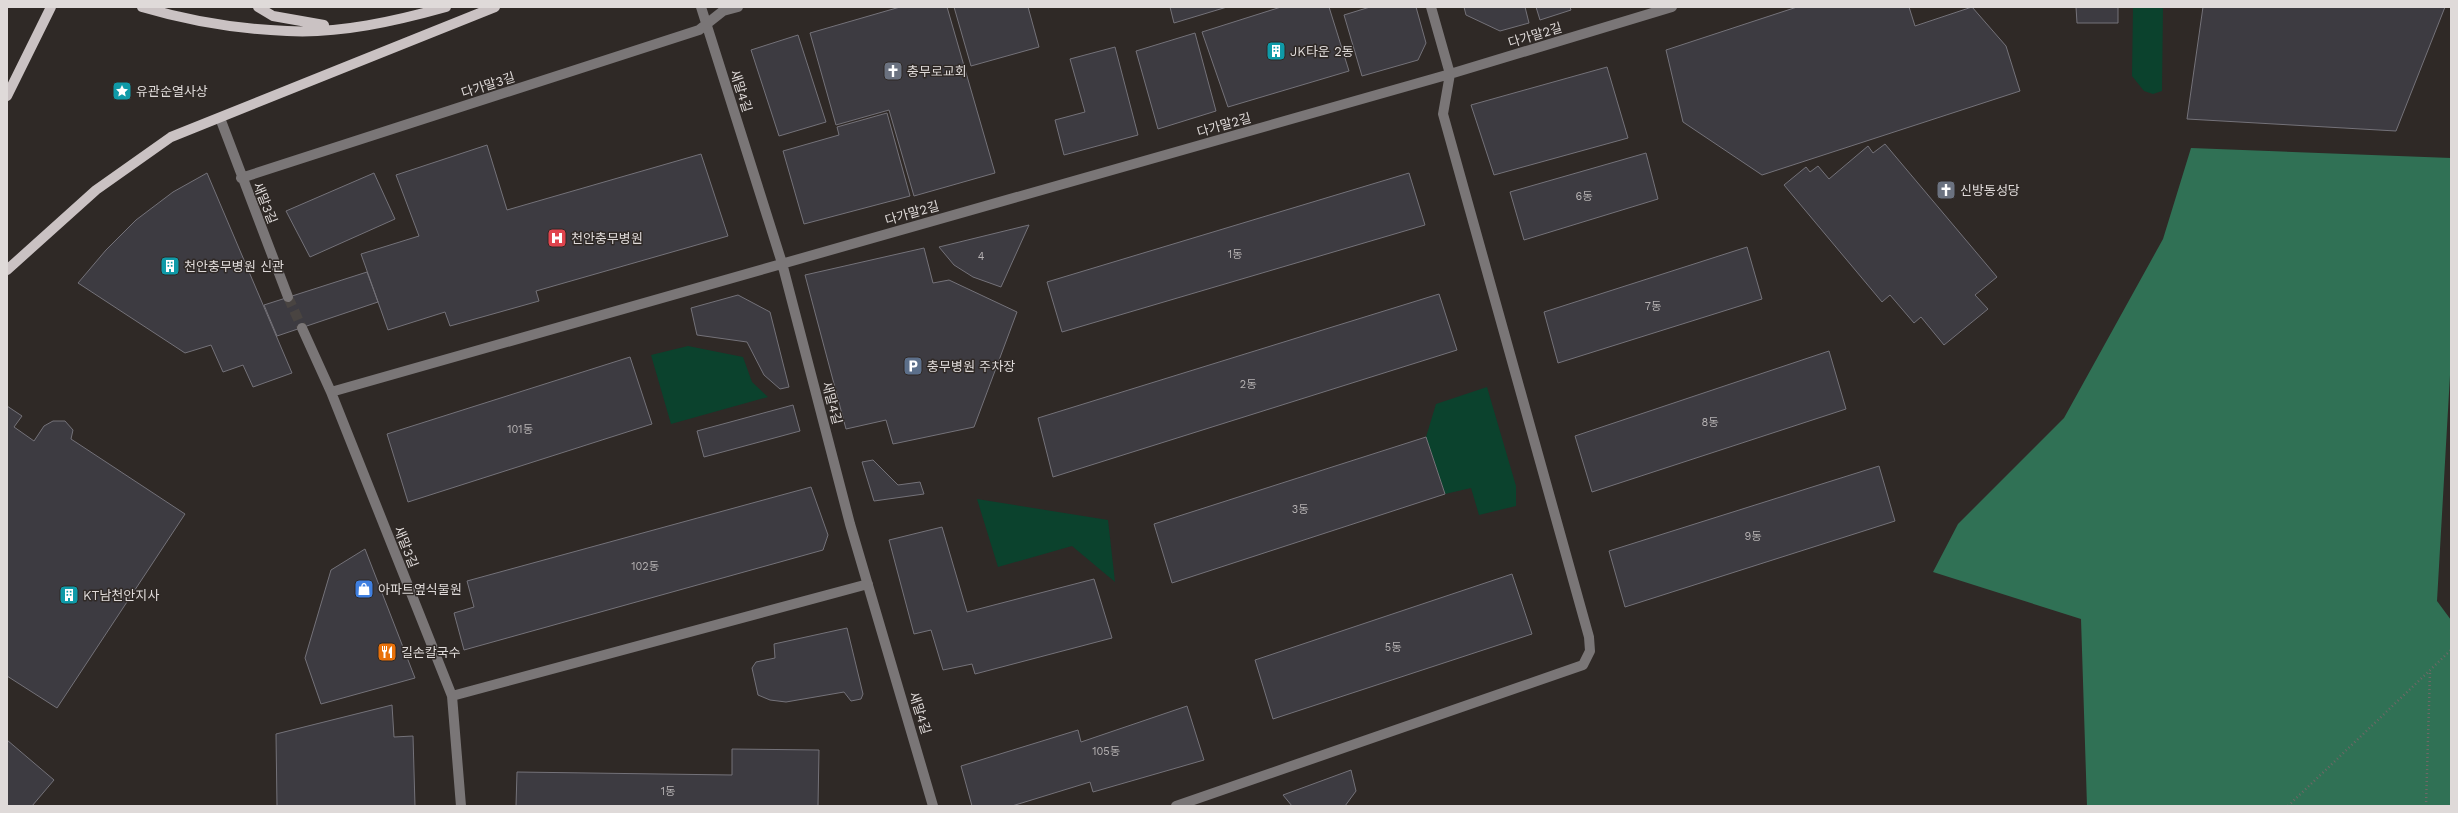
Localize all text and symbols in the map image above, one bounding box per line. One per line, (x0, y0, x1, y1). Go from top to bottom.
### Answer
street label: 다가말2길 (1506, 20, 1564, 50)
building icon: JK타운 2동 (1265, 40, 1287, 62)
place label: JK타운 2동 (1290, 44, 1354, 59)
church icon: 충무로교회 (882, 60, 904, 82)
place label: 충무로교회 (907, 64, 967, 79)
street label: 새말4길 (727, 68, 755, 114)
street label: 다가말3길 (459, 69, 517, 101)
place icon: 유관순열사상 (111, 80, 133, 102)
place label: 유관순열사상 (136, 84, 208, 99)
street label: 다가말2길 (1195, 110, 1253, 140)
church icon: 신방동성당 (1935, 179, 1957, 201)
street label: 새말3길 (250, 180, 280, 226)
place label: 신방동성당 (1960, 183, 2020, 198)
house number: 6동 (1576, 190, 1592, 203)
street label: 다가말2길 (883, 198, 941, 228)
hospital icon: 천안충무병원 (546, 227, 568, 249)
place label: 천안충무병원 (571, 231, 643, 246)
house number: 1동 (1228, 248, 1242, 261)
house number: 4 (978, 250, 985, 263)
building icon: 천안충무병원 신관 (159, 255, 181, 277)
place label: 천안충무병원 신관 (184, 259, 284, 274)
house number: 7동 (1645, 300, 1661, 313)
parking icon: 충무병원 주차장 (902, 355, 924, 377)
place label: 충무병원 주차장 (927, 359, 1015, 374)
house number: 2동 (1240, 378, 1256, 391)
street label: 새말4길 (819, 380, 845, 426)
house number: 8동 (1702, 416, 1718, 429)
house number: 101동 (507, 423, 533, 436)
house number: 3동 (1292, 503, 1308, 516)
street label: 새말3길 (391, 524, 421, 570)
house number: 9동 (1745, 530, 1761, 543)
house number: 102동 (631, 560, 659, 573)
shop icon: 아파트옆식물원 (353, 578, 375, 600)
place label: 아파트옆식물원 (378, 582, 462, 597)
building icon: KT남천안지사 (58, 584, 80, 606)
place label: KT남천안지사 (83, 588, 159, 603)
restaurant icon: 길손칼국수 (376, 641, 398, 663)
house number: 5동 (1385, 641, 1401, 654)
place label: 길손칼국수 (401, 645, 461, 660)
street label: 새말4길 (906, 690, 934, 736)
house number: 105동 (1092, 745, 1120, 758)
house number: 1동 (661, 785, 675, 798)

